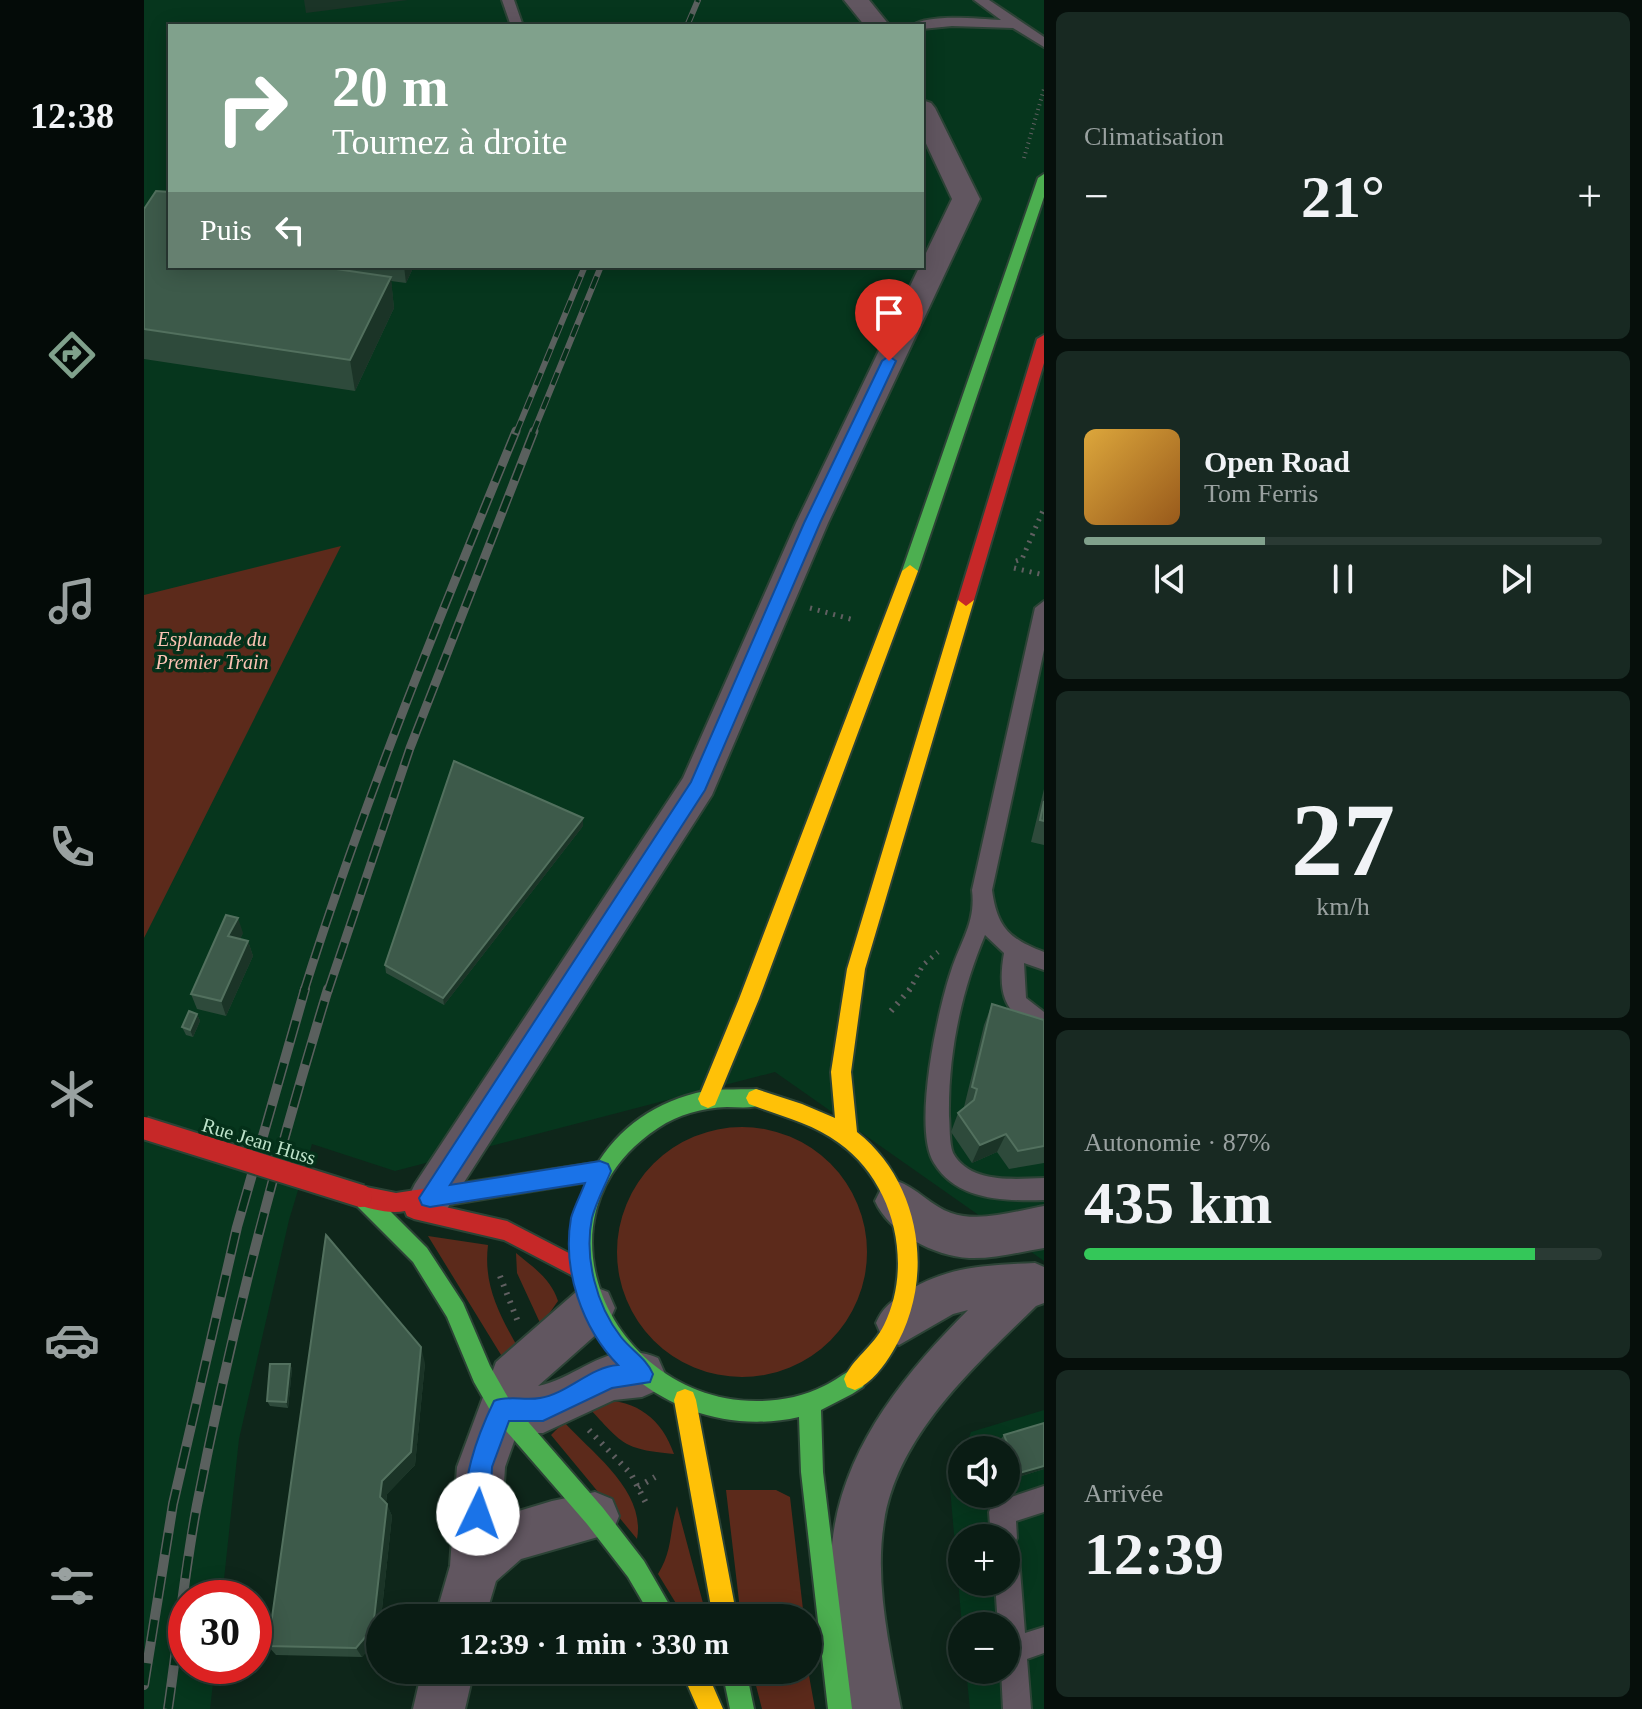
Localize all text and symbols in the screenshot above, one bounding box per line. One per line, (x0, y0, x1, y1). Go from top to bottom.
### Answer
icon: right (200, 56, 304, 160)
text: 20 m (332, 56, 449, 118)
text: 12:38 (30, 96, 114, 136)
text: Tournez à droite (332, 122, 567, 162)
text: Climatisation (1084, 122, 1224, 151)
text: 21° (1301, 164, 1385, 230)
text: − (1084, 172, 1109, 221)
text: + (1577, 172, 1602, 221)
icon: left (268, 208, 312, 252)
text: Puis (200, 213, 252, 246)
pin (855, 279, 923, 361)
icon: arrive (867, 291, 911, 335)
icon: directions (44, 327, 100, 383)
text: Open Road (1204, 445, 1350, 478)
text: Tom Ferris (1204, 479, 1318, 508)
icon: previous (1148, 557, 1192, 601)
icon: pause (1321, 557, 1365, 601)
icon: next (1494, 557, 1538, 601)
icon: music (44, 573, 100, 629)
park label: Esplanade du Premier Train (154, 628, 269, 673)
text: 27 (1291, 782, 1395, 897)
icon: phone (44, 819, 100, 875)
text: km/h (1316, 892, 1370, 921)
icon: climate (44, 1066, 100, 1122)
street label: Rue Jean Huss (199, 1113, 319, 1169)
text: Autonomie · 87% (1084, 1128, 1270, 1157)
text: 435 km (1084, 1170, 1272, 1236)
icon: car (44, 1312, 100, 1368)
map controls (948, 1436, 1020, 1684)
button: sound (948, 1436, 1020, 1508)
position arrow (436, 1472, 520, 1556)
text: Arrivée (1084, 1479, 1163, 1508)
text: 12:39 (1084, 1521, 1224, 1587)
button: + (948, 1524, 1020, 1596)
icon: filters (44, 1558, 100, 1614)
speed limit sign: 30 (168, 1580, 272, 1684)
button: − (948, 1612, 1020, 1684)
text: 12:39 · 1 min · 330 m (459, 1627, 729, 1660)

